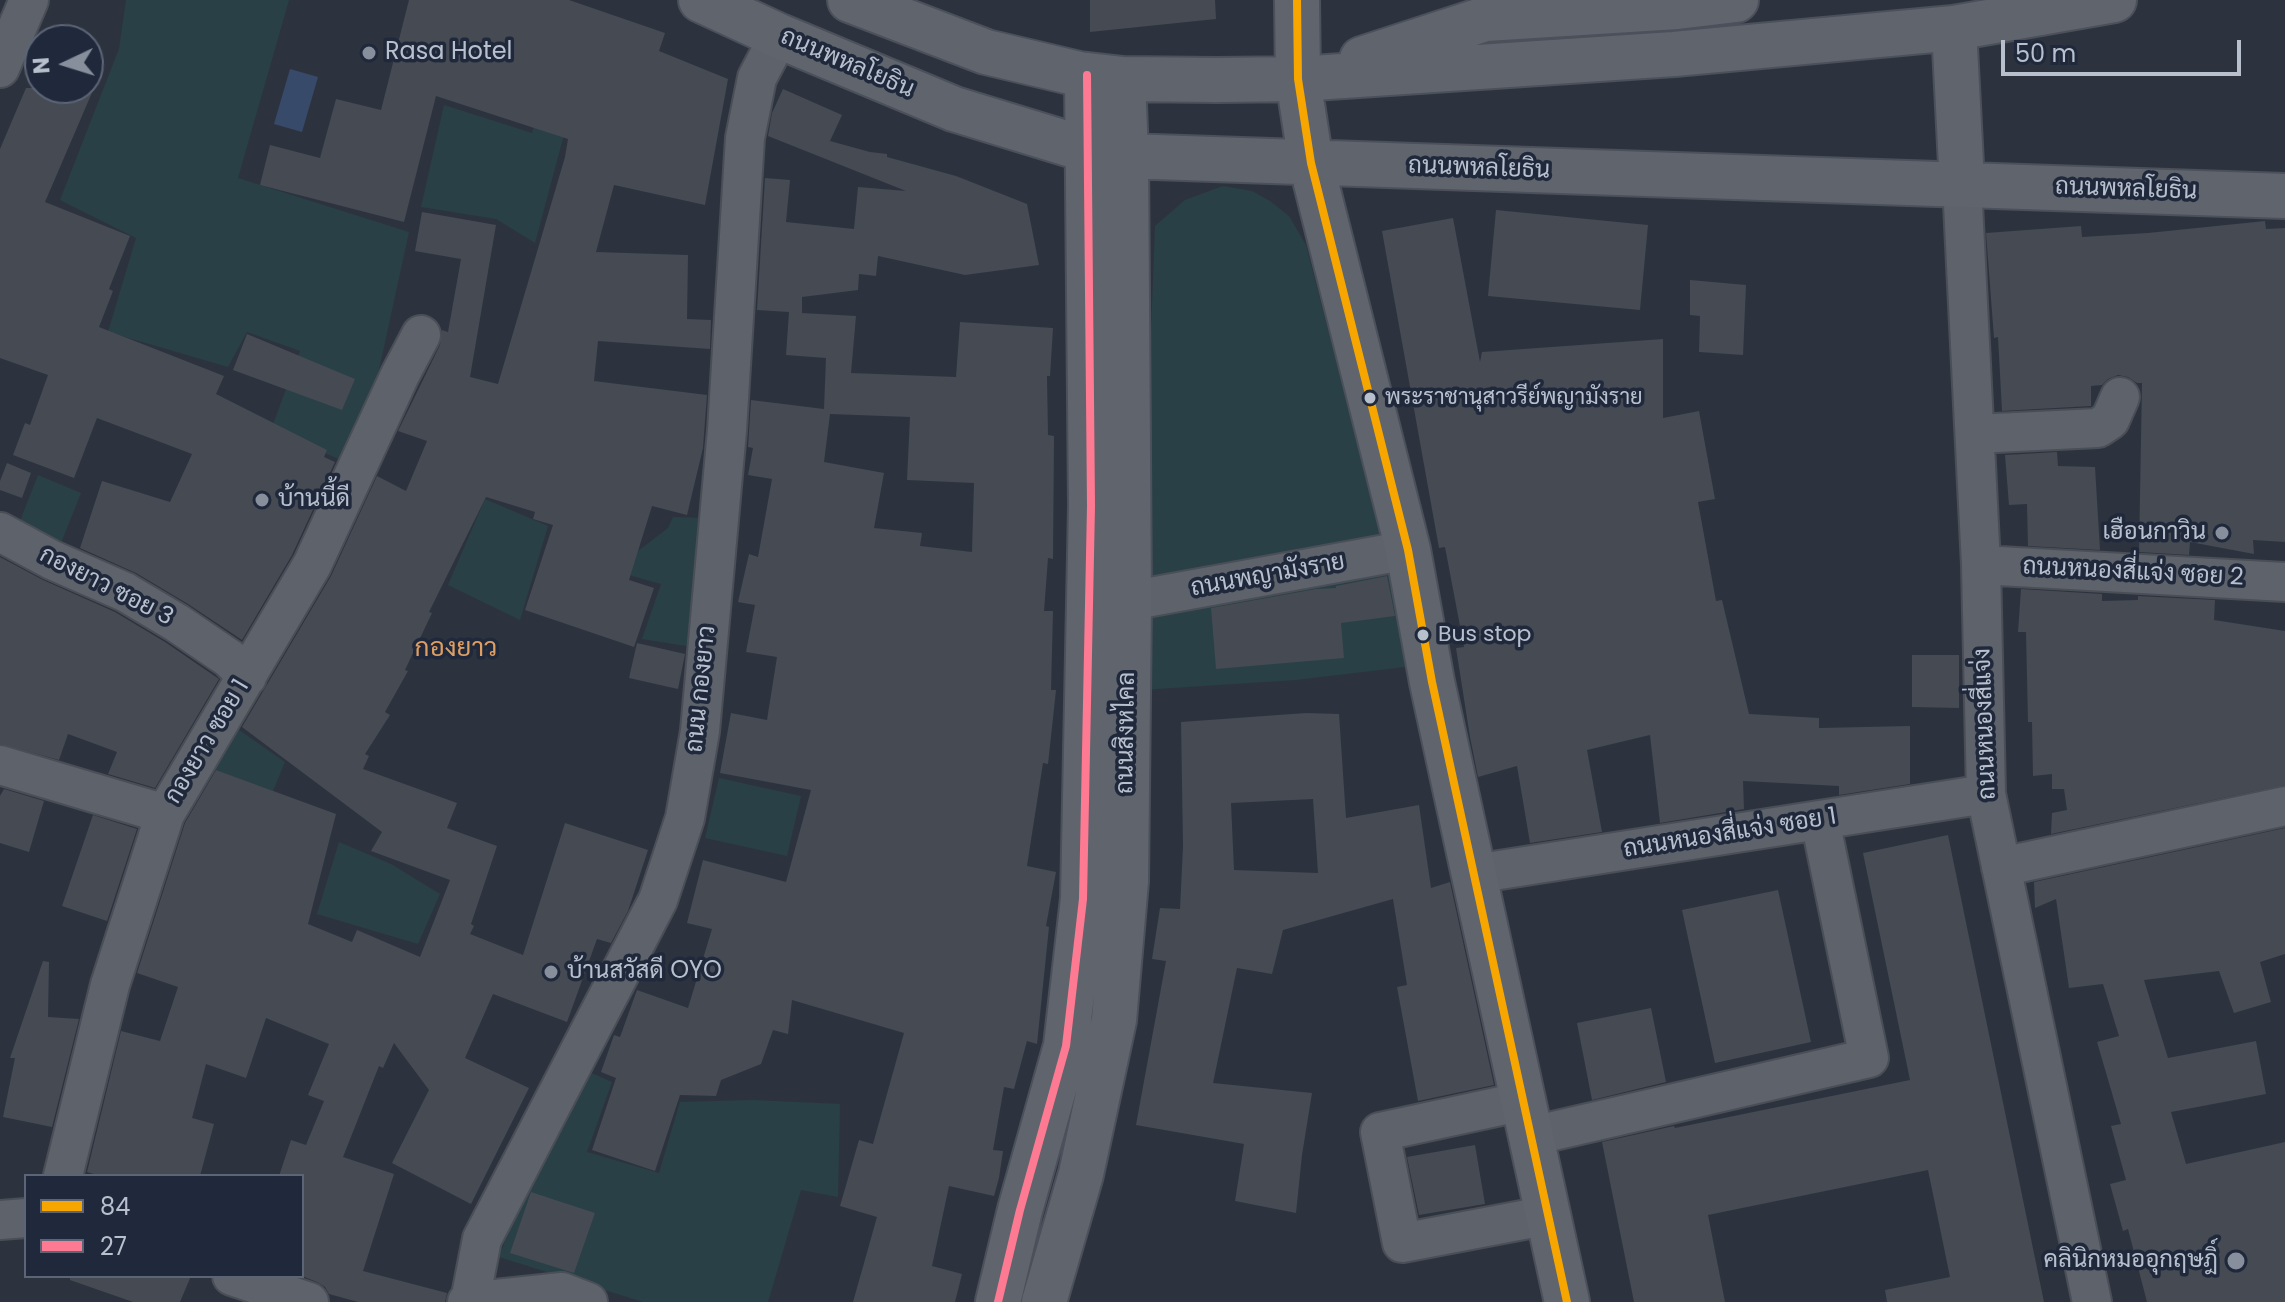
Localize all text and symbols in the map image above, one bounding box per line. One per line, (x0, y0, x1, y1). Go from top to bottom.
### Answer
street label: ถนนพหลโยธิน (776, 23, 918, 105)
north arrow (24, 24, 104, 104)
scale bar (2005, 24, 2245, 74)
text: 50 m (2015, 37, 2076, 70)
place label: Rasa Hotel (385, 39, 512, 67)
marker: Rasa Hotel (360, 44, 378, 62)
text: N (26, 56, 58, 75)
street label: ถนนพหลโยธิน (1407, 152, 1551, 186)
street label: ถนนพหลโยธิน (2054, 173, 2198, 207)
place label: พระราชานุสาวรีย์พญามังราย (1385, 385, 1643, 411)
marker: พระราชานุสาวรีย์พญามังราย (1362, 390, 1378, 406)
place label: บ้านนี้ดี (278, 486, 350, 514)
marker: บ้านนี้ดี (253, 491, 271, 509)
place label: เฮือนกาวิน (2103, 519, 2206, 547)
marker: เฮือนกาวิน (2213, 524, 2231, 542)
street label: กองยาว ซอย 3 (34, 541, 178, 633)
street label: ถนนพญามังราย (1189, 548, 1347, 604)
street label: ถนนหนองสี่แจ่ง ซอย 2 (2022, 553, 2244, 593)
place label: Bus stop (1438, 622, 1531, 648)
street label: ถนน กองยาว (681, 624, 723, 754)
marker: Bus stop (1415, 627, 1431, 643)
district label: กองยาว (415, 633, 497, 665)
street label: ถนนหนองสี่แจ่ง (1969, 647, 2003, 801)
street label: ถนนสิงหไคล (1112, 672, 1142, 794)
street label: กองยาว ซอย 1 (160, 675, 256, 809)
street label: ถนนหนองสี่แจ่ง ซอย 1 (1621, 803, 1839, 865)
place label: บ้านสวัสดี OYO (567, 958, 722, 986)
marker: บ้านสวัสดี OYO (542, 963, 560, 981)
legend (24, 1174, 304, 1278)
text: 84 (100, 1190, 130, 1223)
text: 27 (100, 1230, 127, 1263)
place label: คลินิกหมออุกฤษฎิ์ (2044, 1247, 2218, 1275)
marker: คลินิกหมออุกฤษฎิ์ (2225, 1250, 2247, 1272)

